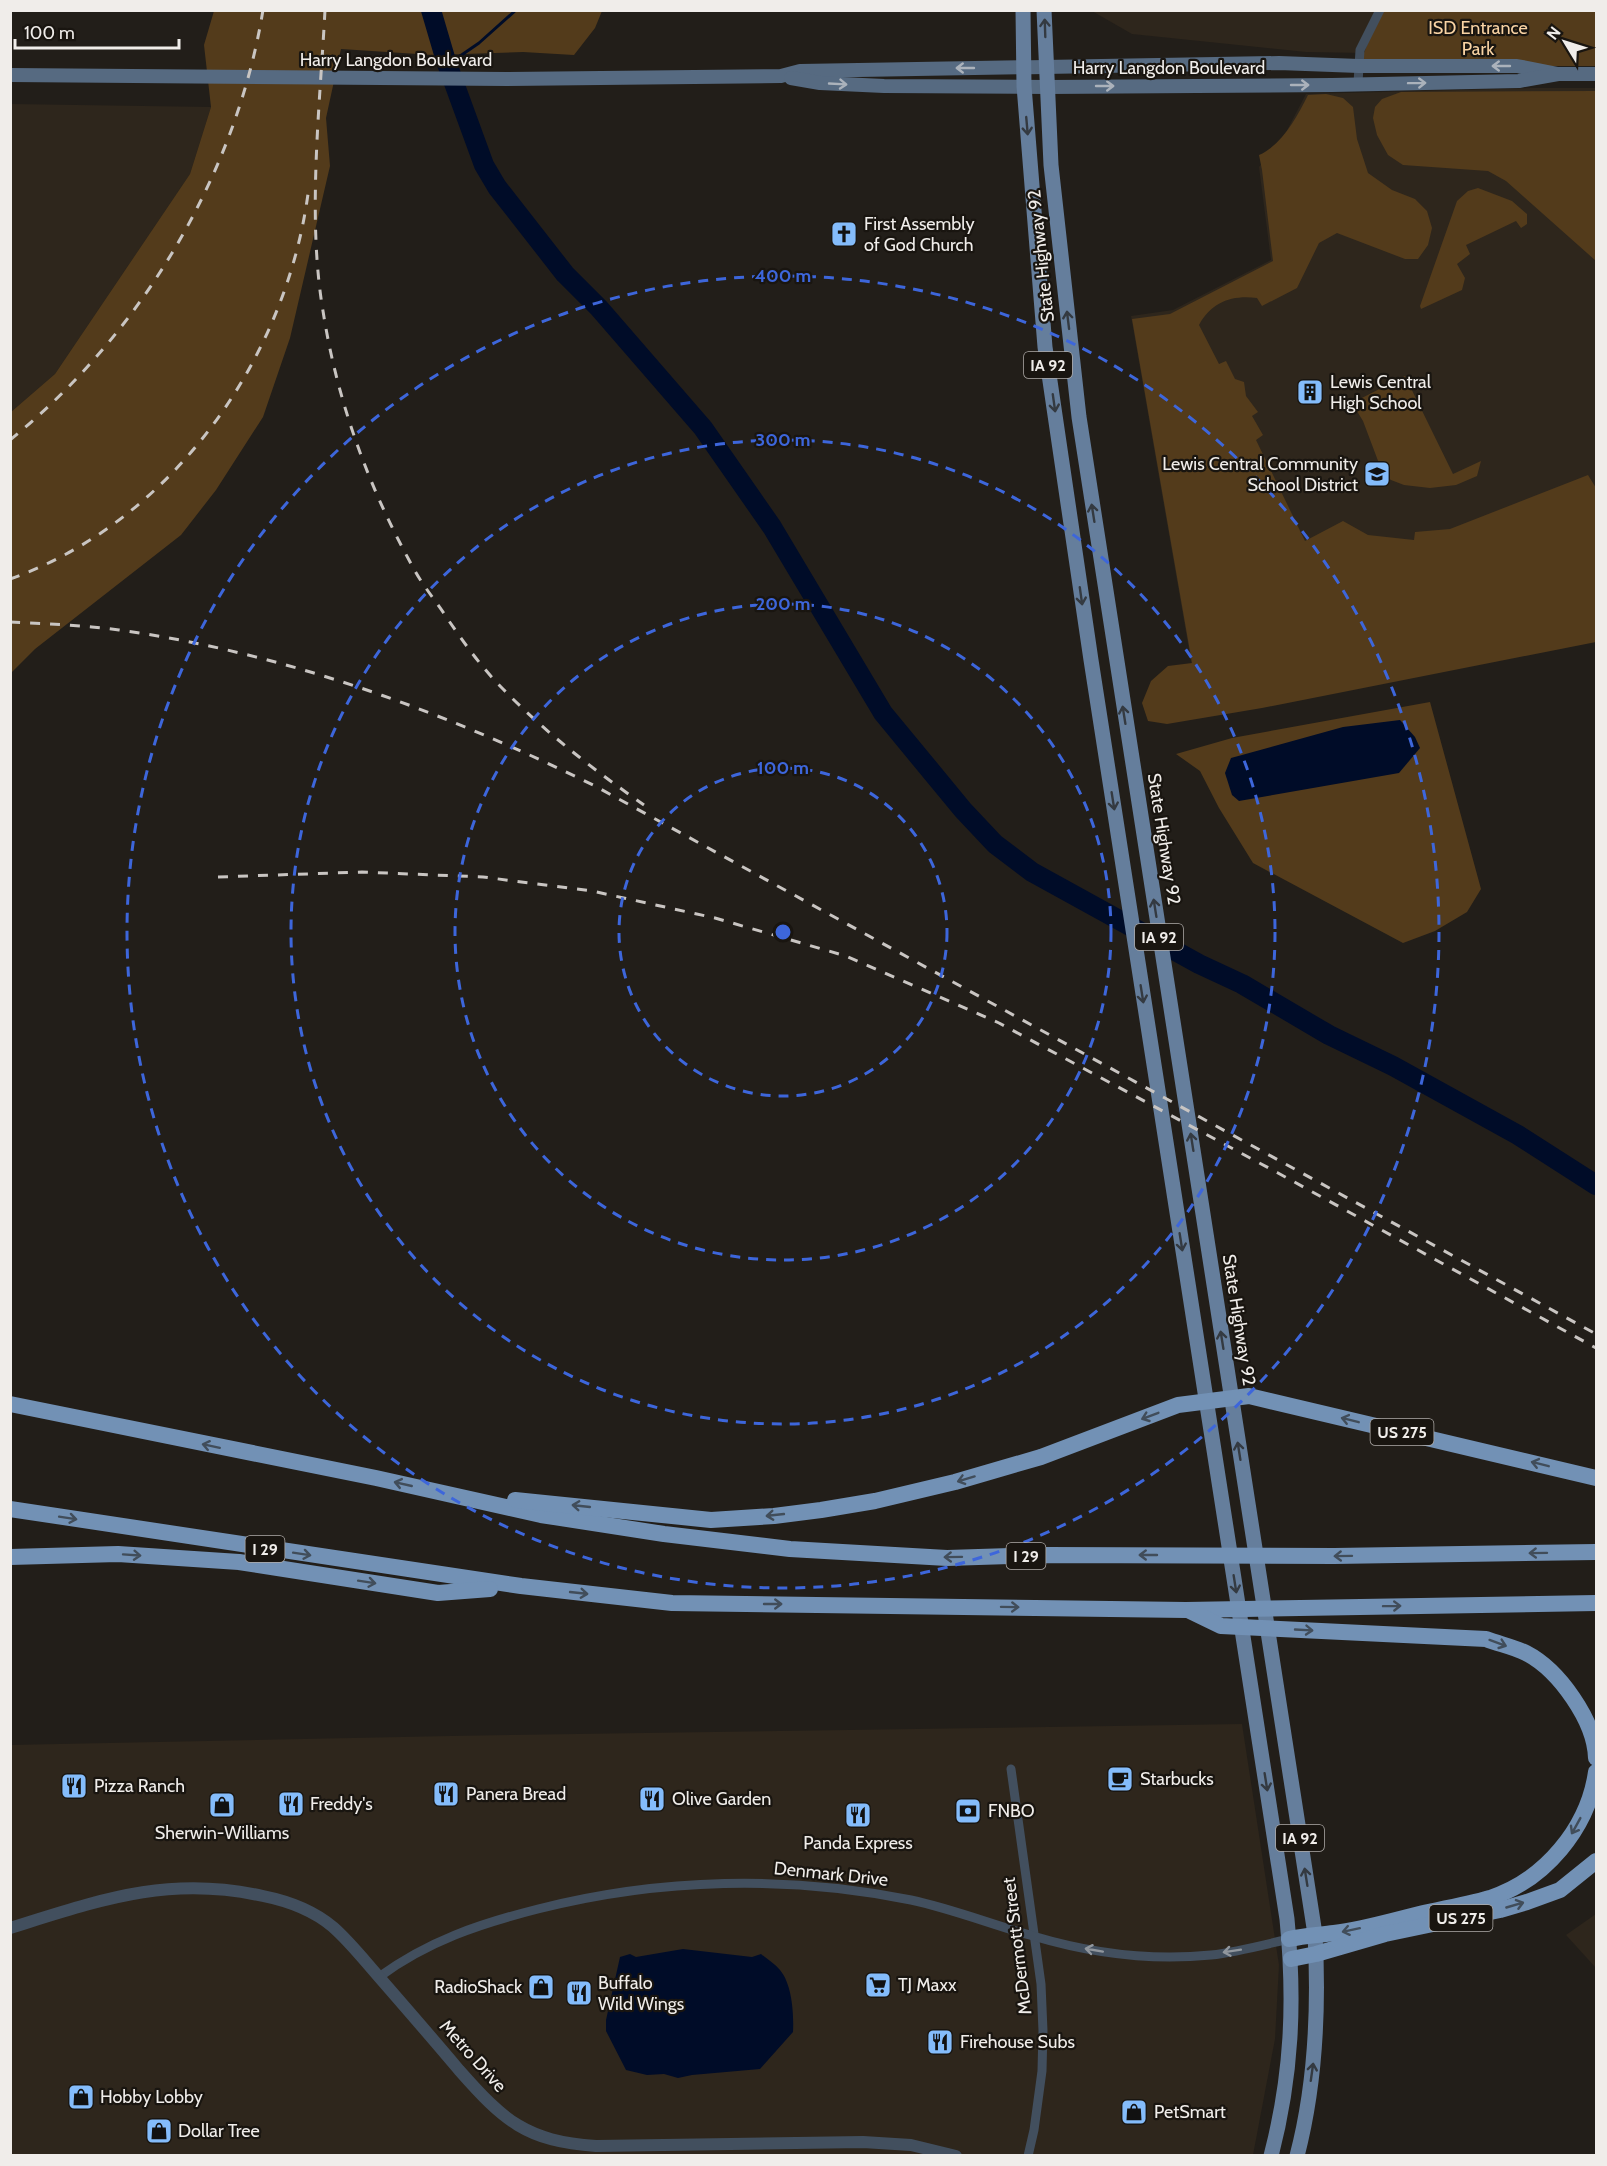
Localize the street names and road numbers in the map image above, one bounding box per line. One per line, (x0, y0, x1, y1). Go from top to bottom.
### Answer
street label: Harry Langdon Boulevard (300, 49, 492, 71)
street label: Harry Langdon Boulevard (1073, 57, 1265, 79)
street label: State Highway 92 (1023, 189, 1059, 323)
road number: IA 92 (1024, 352, 1072, 378)
street label: State Highway 92 (1143, 772, 1185, 906)
road number: IA 92 (1135, 924, 1183, 950)
street label: State Highway 92 (1218, 1253, 1260, 1387)
road number: US 275 (1370, 1419, 1434, 1445)
road number: I 29 (246, 1536, 284, 1562)
road number: I 29 (1006, 1543, 1046, 1569)
road number: IA 92 (1276, 1825, 1324, 1851)
street label: Denmark Drive (773, 1857, 889, 1891)
street label: McDermott Street (998, 1876, 1036, 2016)
road number: US 275 (1430, 1905, 1492, 1931)
street label: Metro Drive (435, 2015, 511, 2097)

